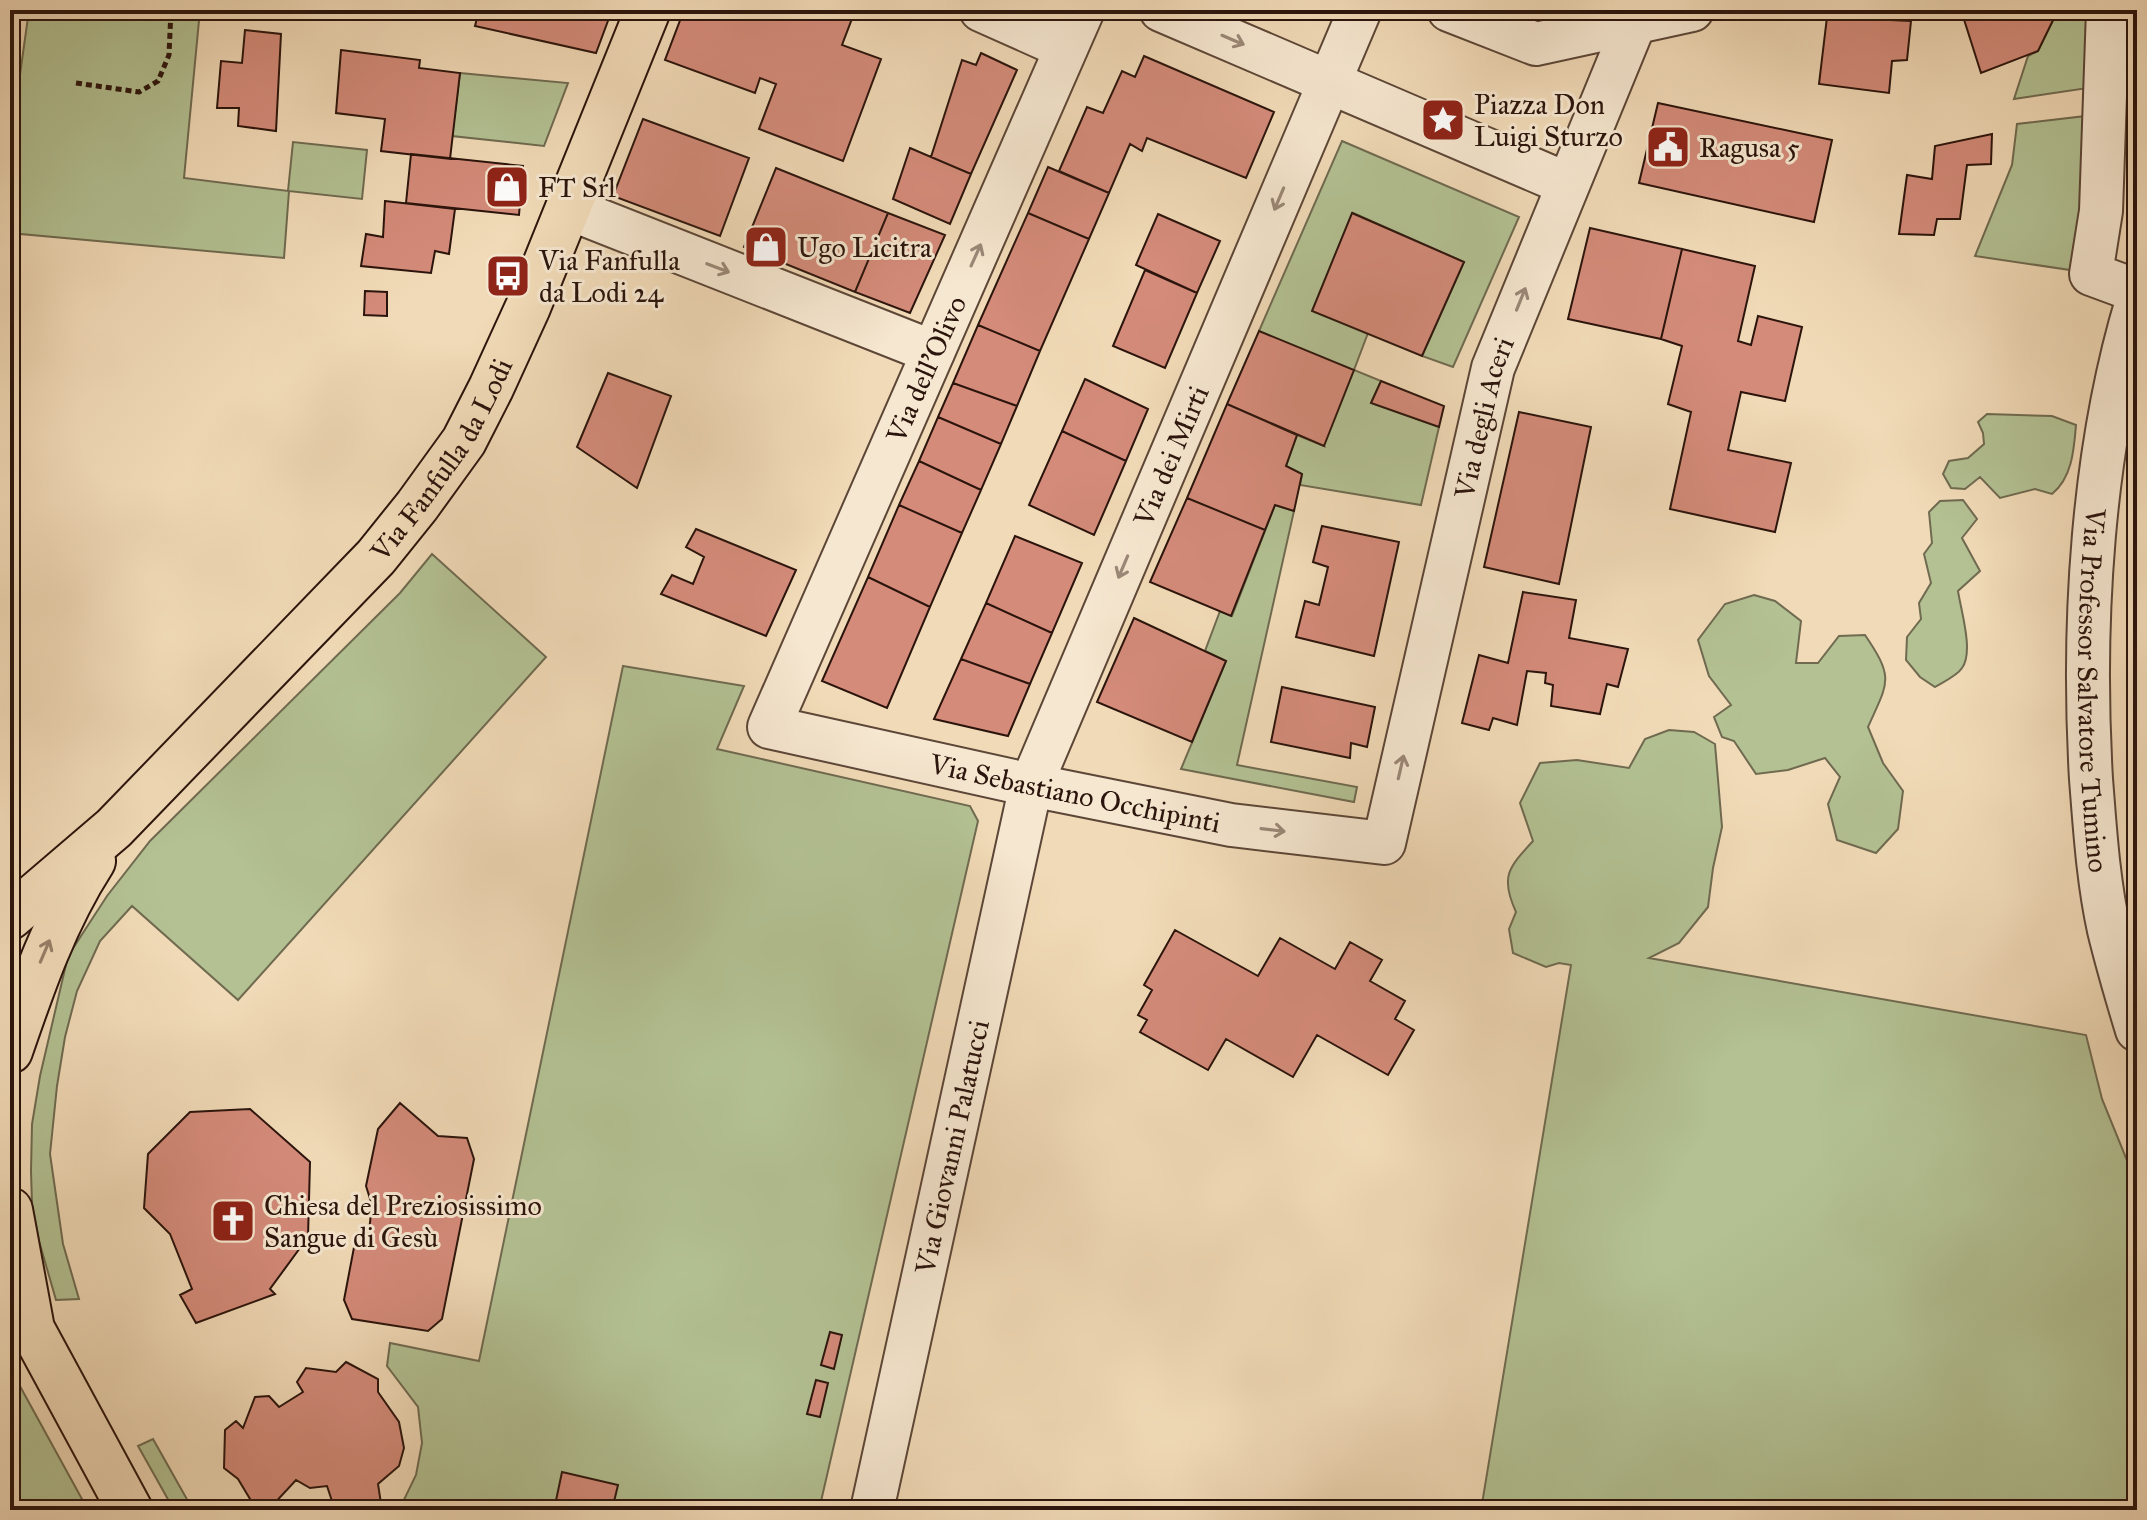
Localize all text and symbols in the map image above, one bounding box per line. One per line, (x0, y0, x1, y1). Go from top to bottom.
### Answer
one-way arrow (1220, 34, 1245, 48)
place label: Piazza Don Luigi Sturzo (1474, 87, 1623, 154)
place icon: Piazza Don Luigi Sturzo (1419, 96, 1467, 144)
public building icon: Ragusa 5 (1644, 123, 1692, 171)
place label: Ragusa 5 (1699, 130, 1800, 165)
shop icon: FT Srl (483, 163, 531, 211)
place label: FT Srl (538, 170, 616, 205)
one-way arrow (1271, 186, 1286, 211)
shop icon: Ugo Licitra (742, 223, 790, 271)
place label: Ugo Licitra (797, 230, 932, 265)
place label: Via Fanfulla da Lodi 24 (538, 243, 680, 310)
one-way arrow (969, 243, 984, 268)
bus stop icon: Via Fanfulla da Lodi 24 (484, 252, 532, 300)
one-way arrow (705, 261, 730, 276)
one-way arrow (1515, 287, 1529, 312)
street label: Via dell'Olivo (878, 291, 974, 449)
street label: Via degli Aceri (1446, 331, 1522, 503)
street label: Via Fanfulla da Lodi (362, 353, 520, 569)
street label: Via dei Mirti (1126, 380, 1217, 532)
street label: Via Professor Salvatore Tumino (2070, 506, 2116, 874)
one-way arrow (1115, 555, 1130, 579)
street label: Via Sebastiano Occhipinti (925, 746, 1224, 841)
one-way arrow (1394, 754, 1409, 780)
one-way arrow (1259, 822, 1286, 837)
one-way arrow (39, 939, 54, 964)
street label: Via Giovanni Palatucci (907, 1016, 997, 1278)
place label: Chiesa del Preziosissimo Sangue di Gesù (264, 1188, 542, 1255)
church icon: Chiesa del Preziosissimo Sangue di Gesù (209, 1197, 257, 1245)

